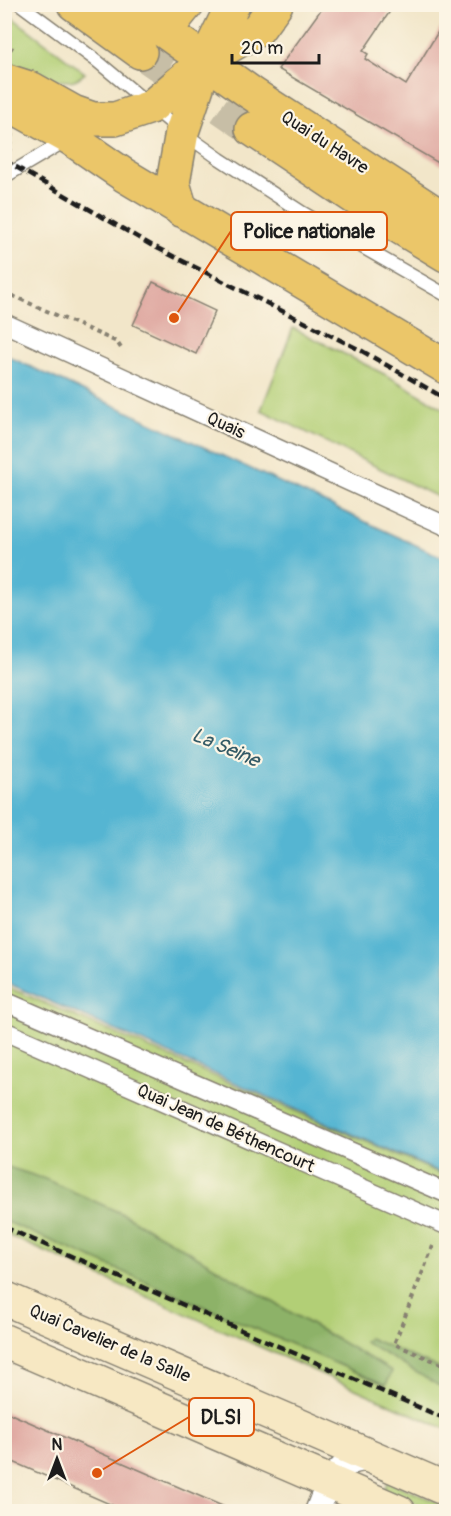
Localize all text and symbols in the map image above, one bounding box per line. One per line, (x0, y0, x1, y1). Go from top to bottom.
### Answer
scale bar (232, 27, 319, 65)
text: 20 m (241, 37, 283, 60)
street label: Quai du Havre (276, 106, 373, 179)
callout: Police nationale (231, 212, 387, 250)
text: Police nationale (243, 219, 376, 244)
street label: Quais (203, 407, 249, 444)
water label: La Seine (188, 722, 265, 774)
street label: Quai Jean de Béthencourt (133, 1079, 319, 1178)
street label: Quai Cavelier de la Salle (26, 1299, 194, 1388)
callout: DLSI (189, 1398, 254, 1436)
text: DLSI (200, 1405, 242, 1430)
north arrow (27, 1429, 87, 1489)
text: N (52, 1435, 63, 1455)

